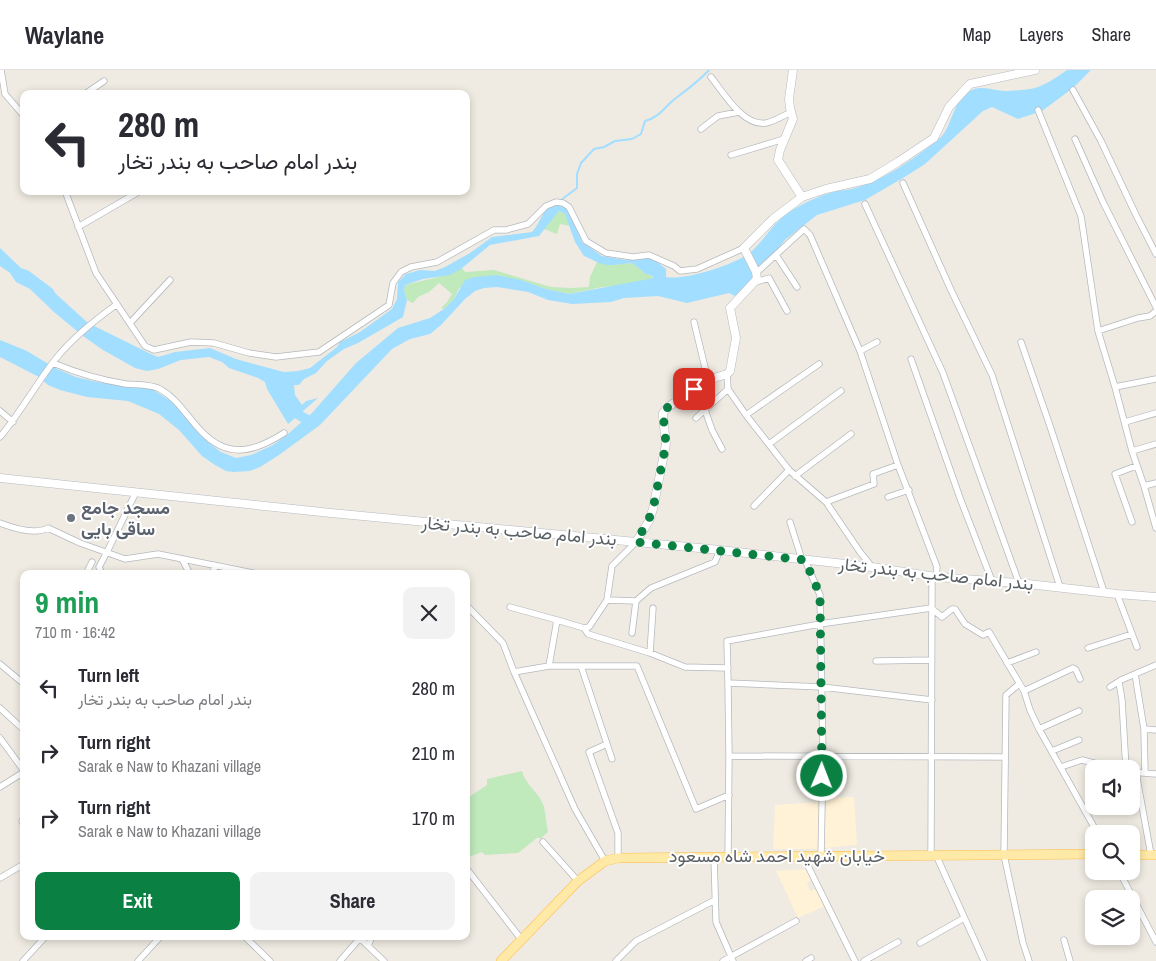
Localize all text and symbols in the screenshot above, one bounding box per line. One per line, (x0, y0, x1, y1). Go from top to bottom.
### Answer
text: Waylane (25, 19, 104, 51)
text: Map (963, 22, 991, 47)
text: Layers (1019, 22, 1064, 47)
text: Share (1092, 22, 1131, 47)
text: 280 m (118, 101, 199, 148)
icon: left (35, 110, 100, 175)
text: بندر امام صاحب به بندر تخار (118, 146, 357, 176)
pin (673, 368, 715, 410)
icon: arrive (680, 375, 708, 403)
place label: مسجد جامع ساقی بایی (81, 495, 170, 541)
street label: بندر امام صاحب به بندر تخار (419, 509, 618, 551)
marker: مسجد جامع ساقی بایی (65, 512, 77, 524)
street label: بندر امام صاحب به بندر تخار (836, 551, 1035, 596)
text: 9 min (35, 582, 99, 622)
button: close (403, 587, 455, 639)
text: 710 m · 16:42 (35, 621, 115, 643)
text: Turn left (78, 662, 139, 688)
icon: left (35, 674, 63, 702)
text: 280 m (412, 675, 455, 701)
text: بندر امام صاحب به بندر تخار (78, 688, 252, 710)
text: Turn right (78, 729, 150, 755)
icon: right (35, 739, 63, 767)
text: 210 m (412, 740, 455, 766)
position arrow (795, 749, 847, 801)
text: Sarak e Naw to Khazani village (78, 755, 261, 777)
map controls (1085, 760, 1140, 945)
button: sound (1085, 760, 1140, 815)
text: Turn right (78, 794, 150, 820)
icon: right (35, 804, 63, 832)
text: 170 m (412, 805, 455, 831)
text: Sarak e Naw to Khazani village (78, 820, 261, 842)
button: search (1085, 825, 1140, 880)
street label: خیابان شهید احمد شاه مسعود (669, 843, 885, 868)
button: Exit (35, 872, 240, 930)
button: Share (250, 872, 455, 930)
button: layers (1085, 890, 1140, 945)

